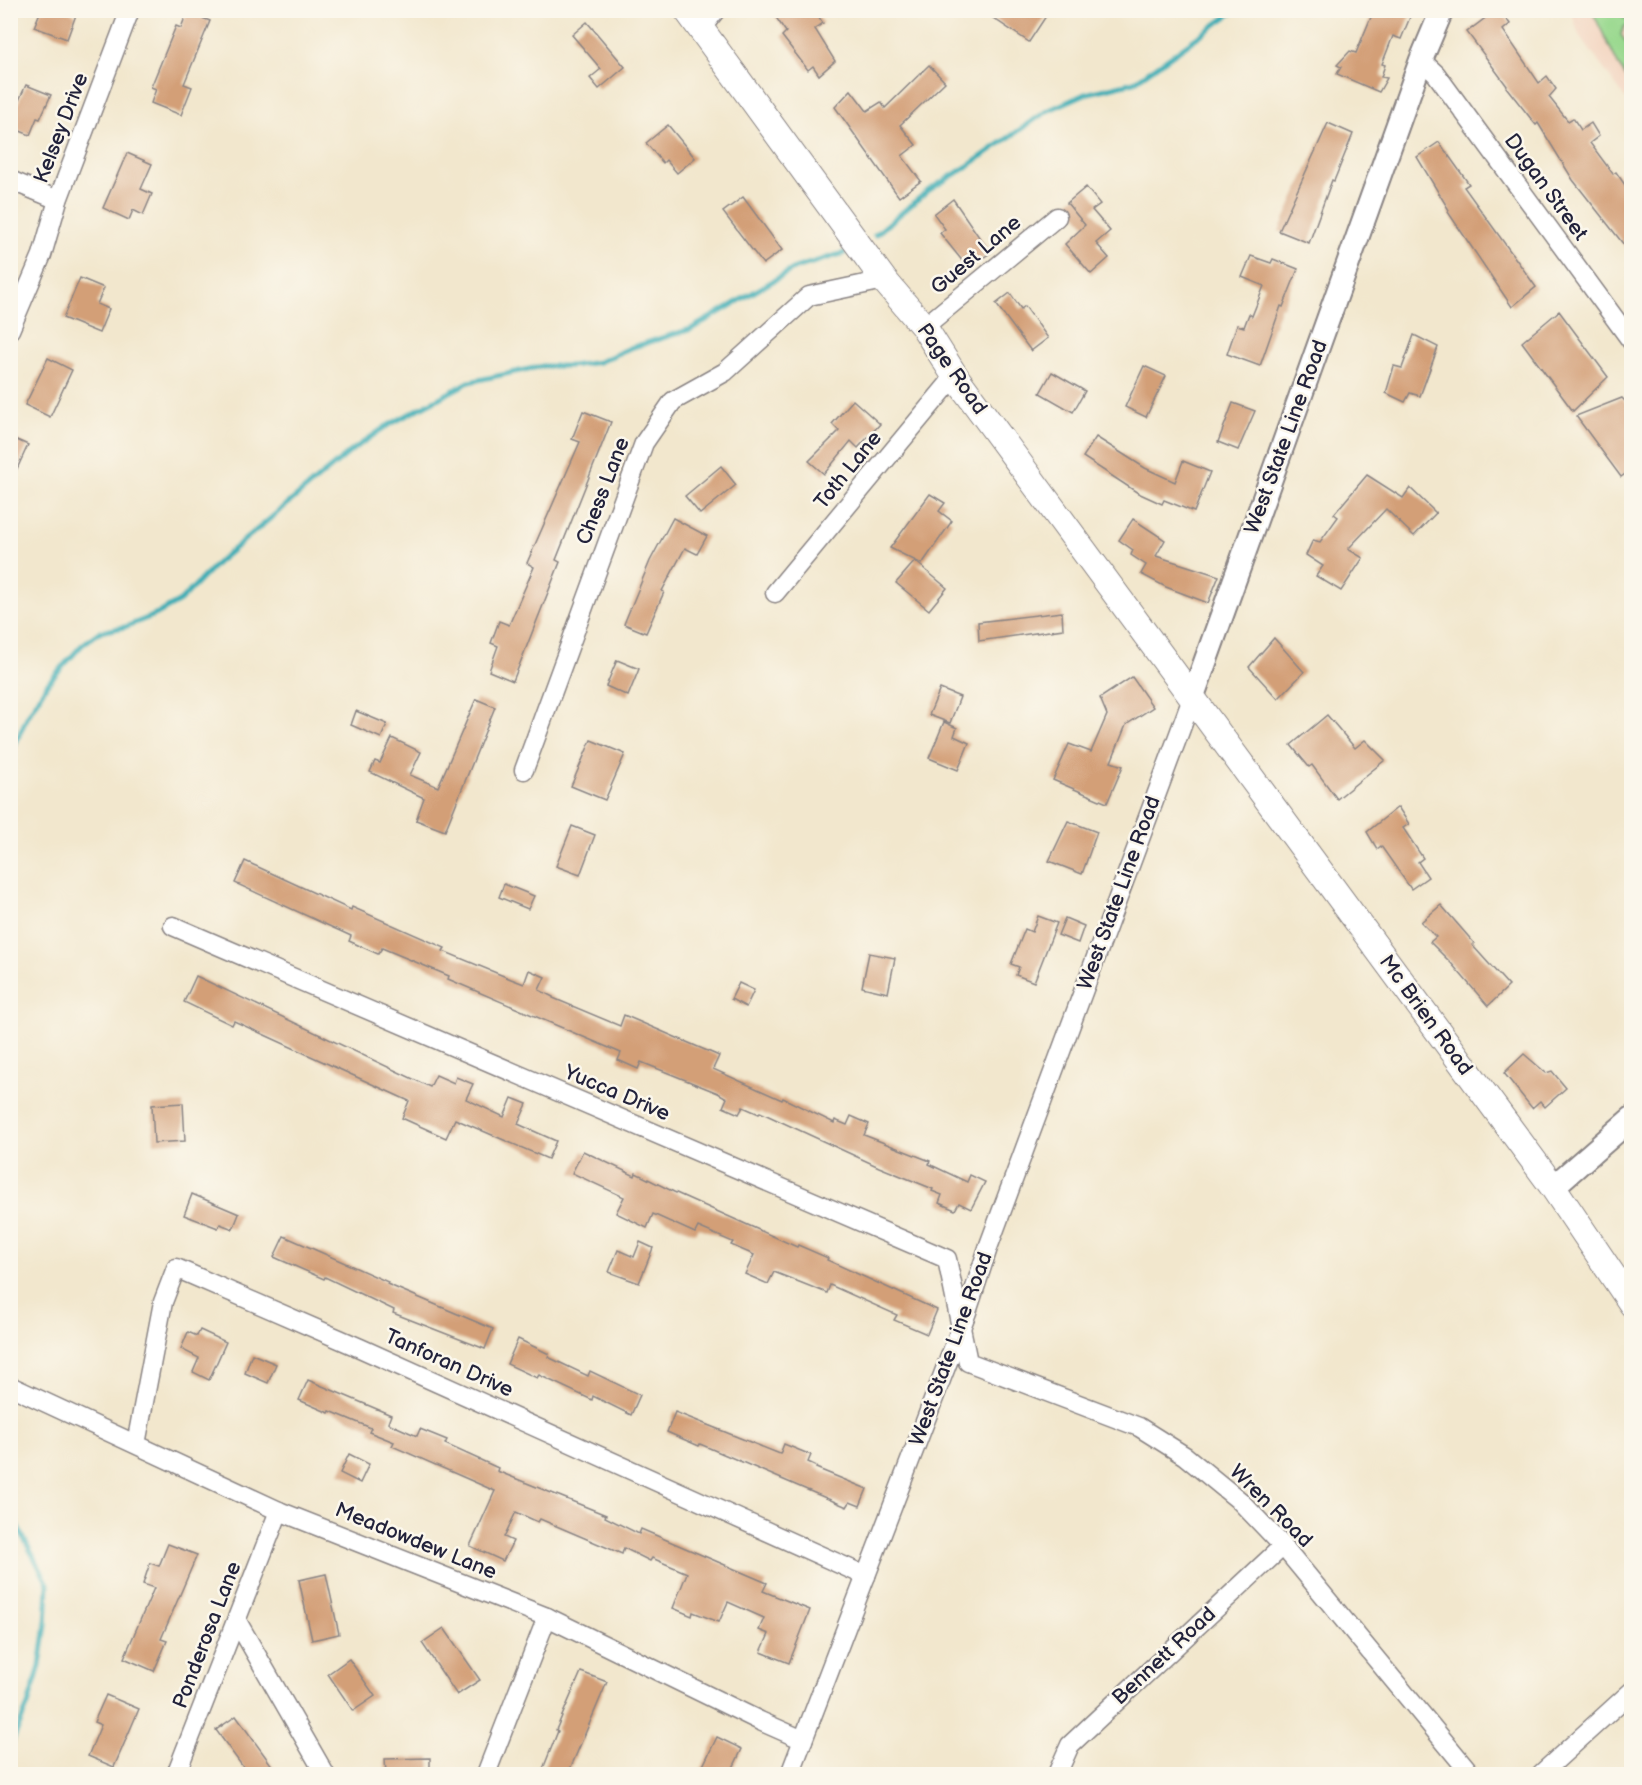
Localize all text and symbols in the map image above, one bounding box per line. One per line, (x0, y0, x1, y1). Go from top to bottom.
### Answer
street label: Kelsey Drive (28, 69, 94, 187)
street label: Dugan Street (1499, 129, 1593, 246)
street label: Guest Lane (926, 210, 1026, 300)
street label: Page Road (912, 319, 992, 419)
street label: West State Line Road (1239, 337, 1333, 537)
street label: Toth Lane (809, 426, 887, 514)
street label: Chess Lane (571, 434, 635, 548)
street label: West State Line Road (1072, 793, 1166, 993)
street label: Mc Brien Road (1374, 950, 1478, 1080)
street label: Yucca Drive (560, 1059, 674, 1126)
street label: West State Line Road (904, 1249, 998, 1449)
street label: Tanforan Drive (381, 1324, 517, 1402)
street label: Wren Road (1224, 1459, 1318, 1553)
street label: Meadowdew Lane (332, 1497, 500, 1585)
street label: Ponderosa Lane (168, 1558, 246, 1712)
street label: Bennett Road (1107, 1602, 1221, 1710)

